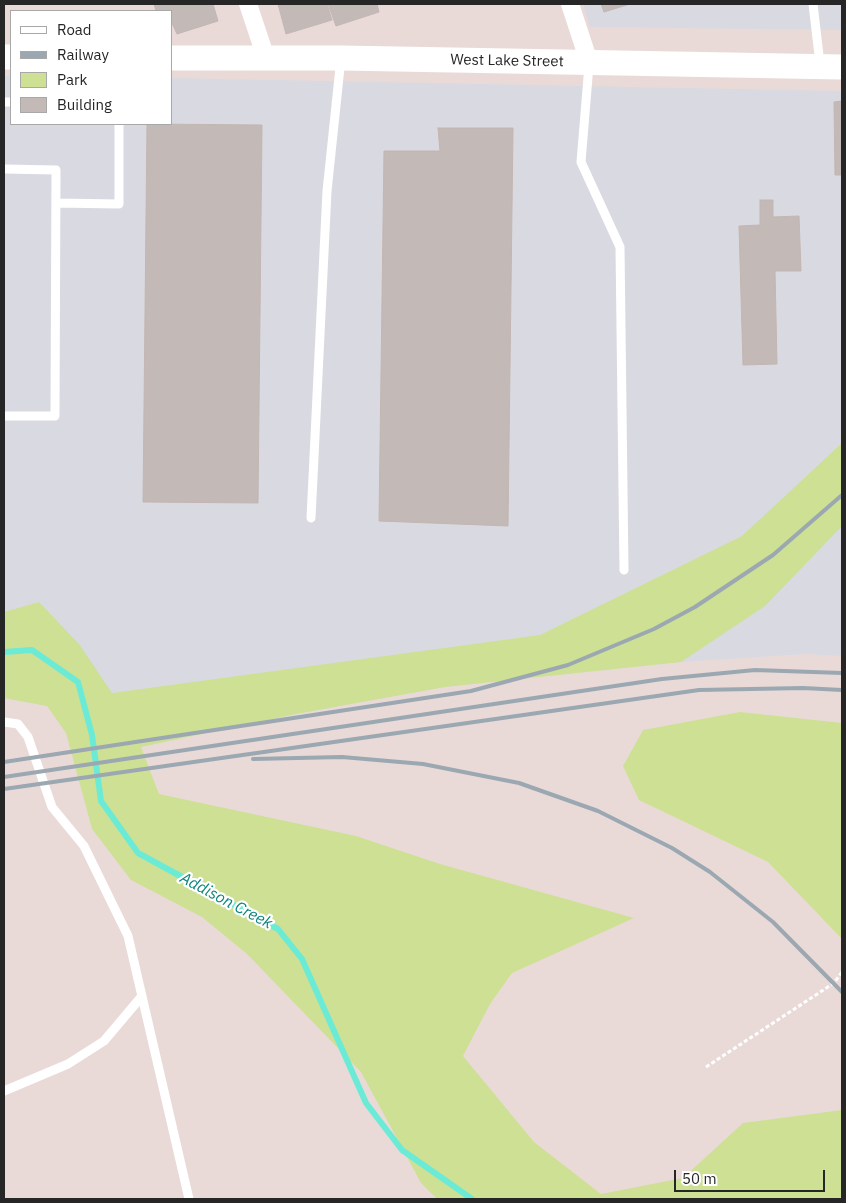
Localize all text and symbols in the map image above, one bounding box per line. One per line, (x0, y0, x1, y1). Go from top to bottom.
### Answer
legend (10, 10, 172, 125)
text: Road (57, 20, 92, 39)
text: Railway (57, 45, 109, 64)
street label: West Lake Street (450, 51, 564, 71)
text: Park (57, 70, 87, 89)
text: Building (57, 95, 112, 114)
water label: Addison Creek (177, 869, 275, 933)
scale bar (676, 1160, 827, 1192)
text: 50 m (682, 1169, 717, 1188)

